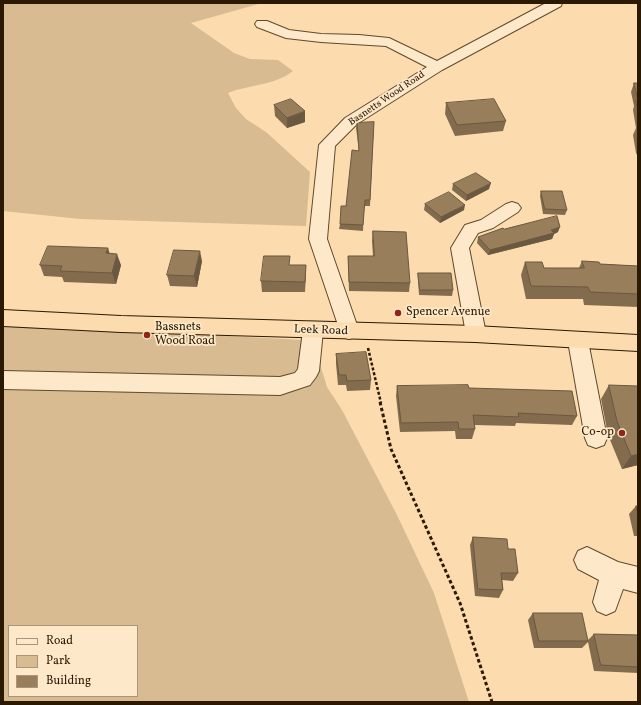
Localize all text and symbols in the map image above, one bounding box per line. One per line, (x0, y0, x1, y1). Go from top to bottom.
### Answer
street label: Basnetts Wood Road (347, 69, 427, 129)
place label: Spencer Avenue (406, 306, 490, 320)
marker: Spencer Avenue (393, 308, 403, 318)
place label: Bassnets Wood Road (155, 321, 215, 349)
street label: Leek Road (294, 323, 348, 339)
marker: Bassnets Wood Road (142, 330, 152, 340)
place label: Co-op (581, 426, 614, 440)
marker: Co-op (617, 428, 627, 438)
legend (8, 625, 138, 697)
text: Road (46, 633, 73, 649)
text: Park (46, 653, 71, 669)
text: Building (46, 673, 91, 689)

